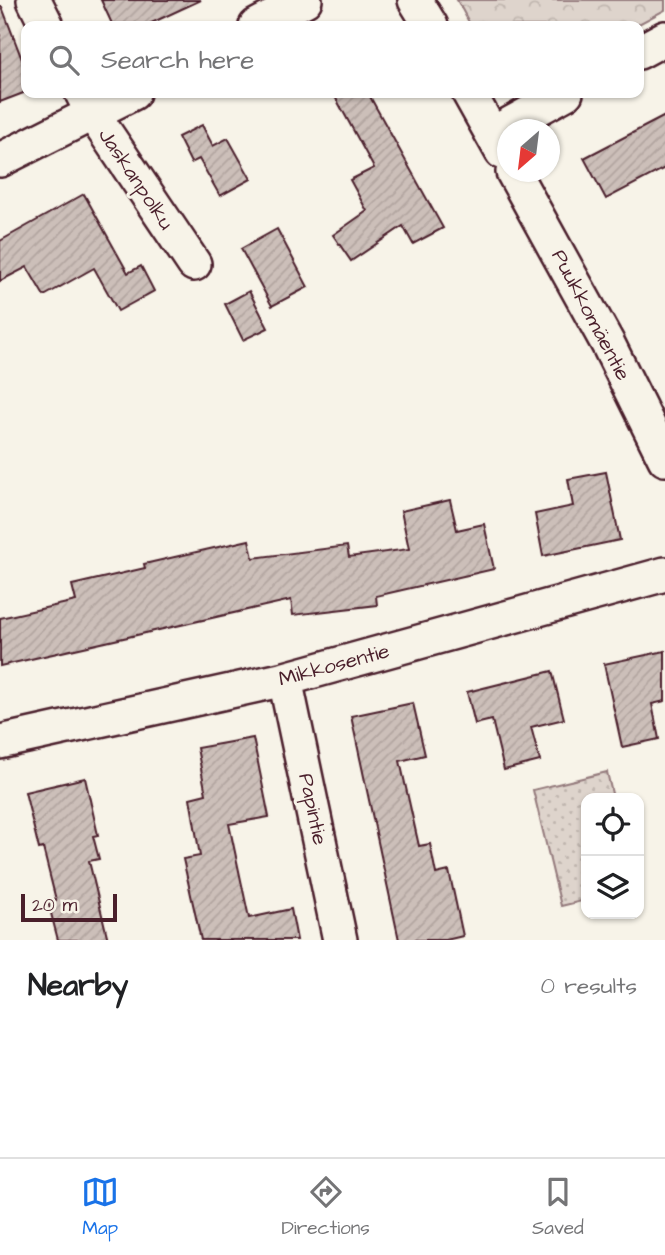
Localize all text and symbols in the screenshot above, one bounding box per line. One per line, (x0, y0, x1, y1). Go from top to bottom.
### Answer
search box (21, 21, 644, 98)
icon: search (45, 41, 83, 79)
text: Search here (101, 42, 254, 78)
north arrow (497, 119, 560, 182)
street label: Jaskanpolku (90, 122, 181, 236)
street label: Puukkomäentie (544, 245, 638, 385)
street label: Mikkosentie (275, 636, 393, 694)
street label: Papintie (290, 771, 335, 848)
map controls (581, 793, 644, 919)
button: locate (581, 793, 644, 856)
button: layers (581, 856, 644, 919)
scale bar (21, 891, 117, 923)
text: 20 m (32, 892, 77, 919)
text: Nearby (28, 965, 128, 1007)
text: 0 results (540, 970, 637, 1002)
tab: Map (81, 1173, 119, 1242)
tab: Directions (281, 1173, 370, 1242)
tab: Saved (532, 1173, 584, 1242)

